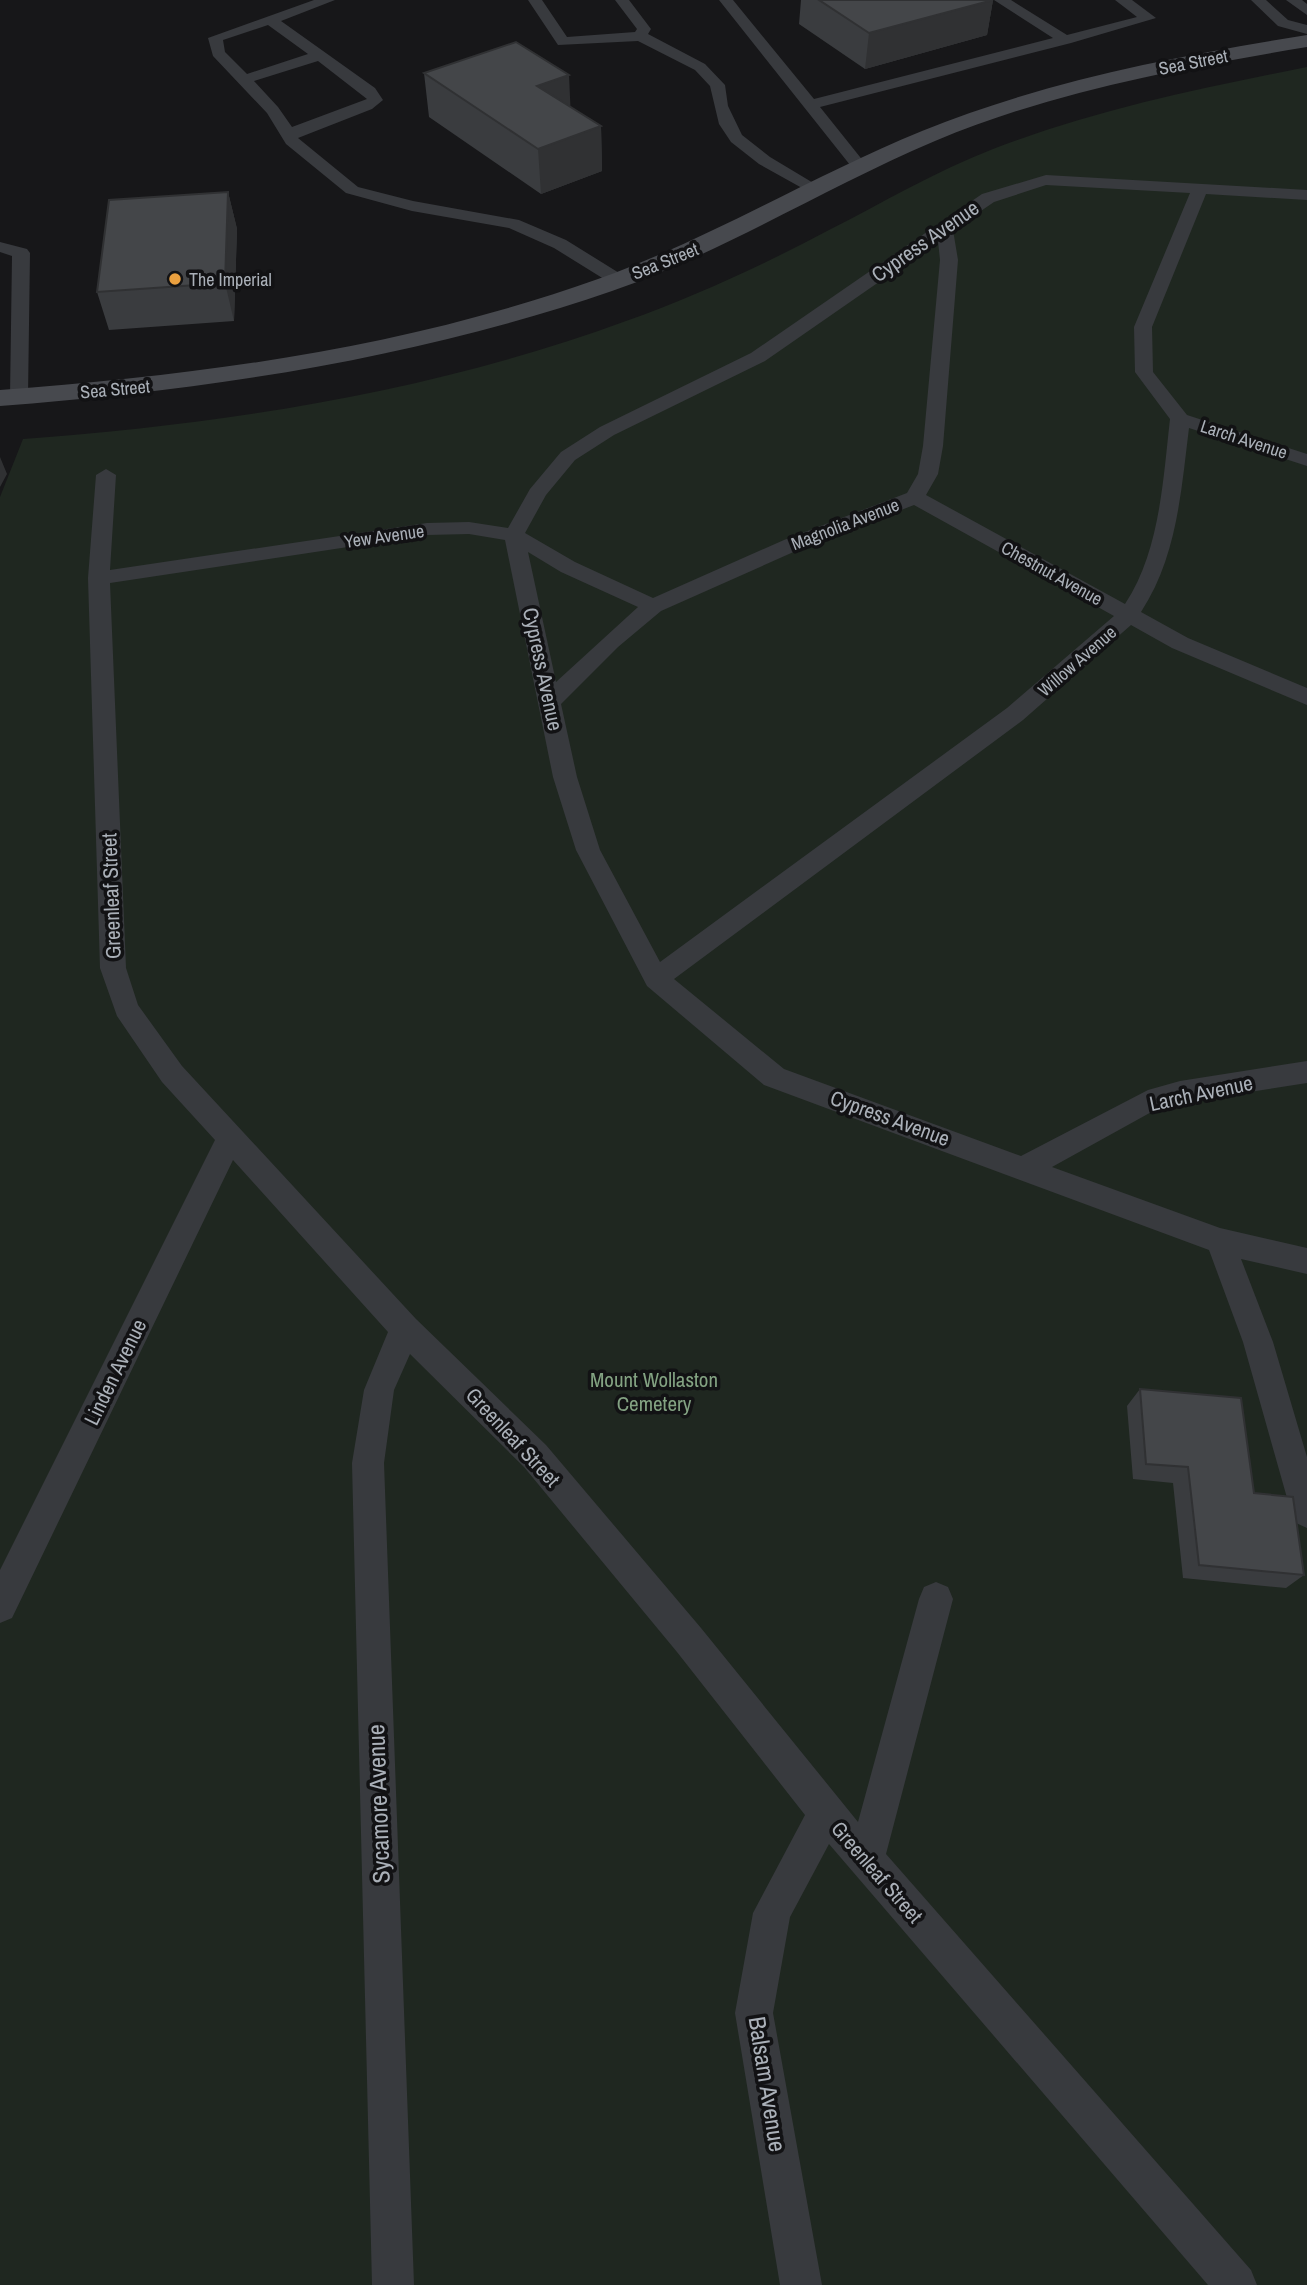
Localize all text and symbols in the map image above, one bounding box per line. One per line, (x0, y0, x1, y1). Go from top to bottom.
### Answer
street label: Sea Street (1156, 43, 1230, 81)
street label: Cypress Avenue (865, 193, 985, 289)
street label: Sea Street (628, 236, 702, 286)
place label: The Imperial (189, 267, 272, 292)
marker: The Imperial (167, 271, 183, 287)
street label: Sea Street (79, 374, 151, 404)
street label: Larch Avenue (1197, 413, 1291, 465)
street label: Magnolia Avenue (787, 492, 903, 556)
street label: Yew Avenue (342, 518, 426, 554)
street label: Chestnut Avenue (997, 535, 1107, 611)
street label: Cypress Avenue (516, 605, 570, 733)
street label: Willow Avenue (1032, 620, 1122, 702)
street label: Greenleaf Street (94, 832, 128, 960)
street label: Larch Avenue (1147, 1068, 1255, 1118)
street label: Cypress Avenue (826, 1083, 954, 1153)
street label: Linden Avenue (77, 1314, 153, 1430)
park label: Mount Wollaston Cemetery (590, 1365, 718, 1418)
street label: Greenleaf Street (459, 1381, 567, 1493)
street label: Sycamore Avenue (359, 1724, 397, 1884)
street label: Greenleaf Street (825, 1815, 930, 1929)
street label: Balsam Avenue (742, 2014, 794, 2154)

